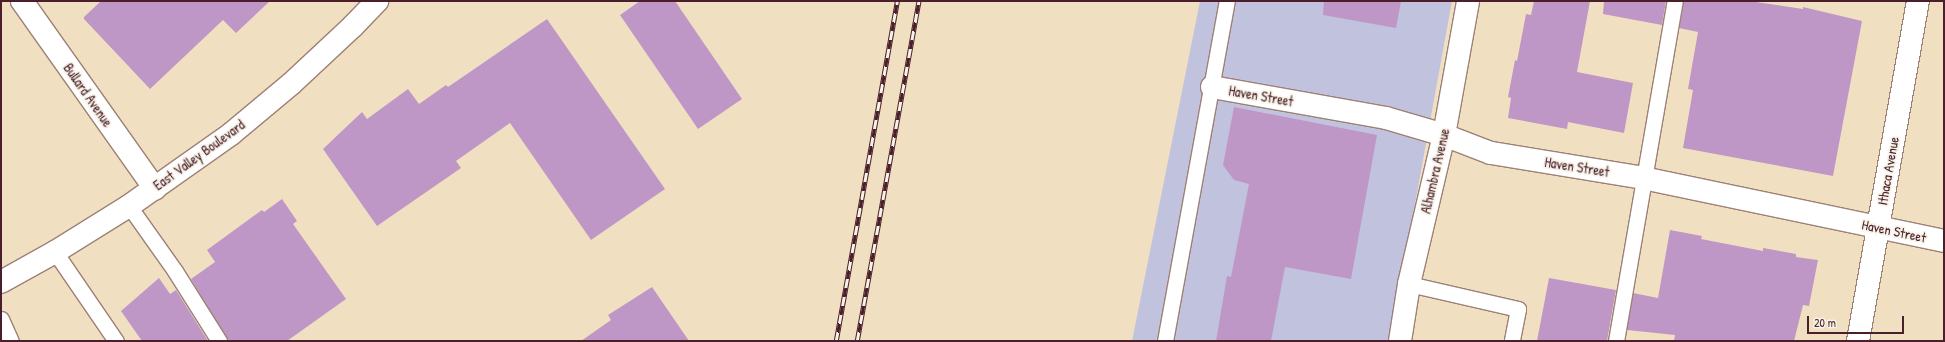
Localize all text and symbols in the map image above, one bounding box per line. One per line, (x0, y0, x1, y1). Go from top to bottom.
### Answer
street label: Bullard Avenue (60, 60, 116, 130)
street label: Haven Street (1227, 82, 1295, 110)
street label: East Valley Boulevard (150, 116, 248, 194)
street label: Alhambra Avenue (1417, 127, 1453, 215)
street label: Ithaca Avenue (1874, 136, 1902, 206)
street label: Haven Street (1543, 154, 1611, 180)
street label: Haven Street (1860, 216, 1928, 246)
scale bar (1809, 308, 1906, 334)
text: 20 m (1814, 314, 1836, 331)

